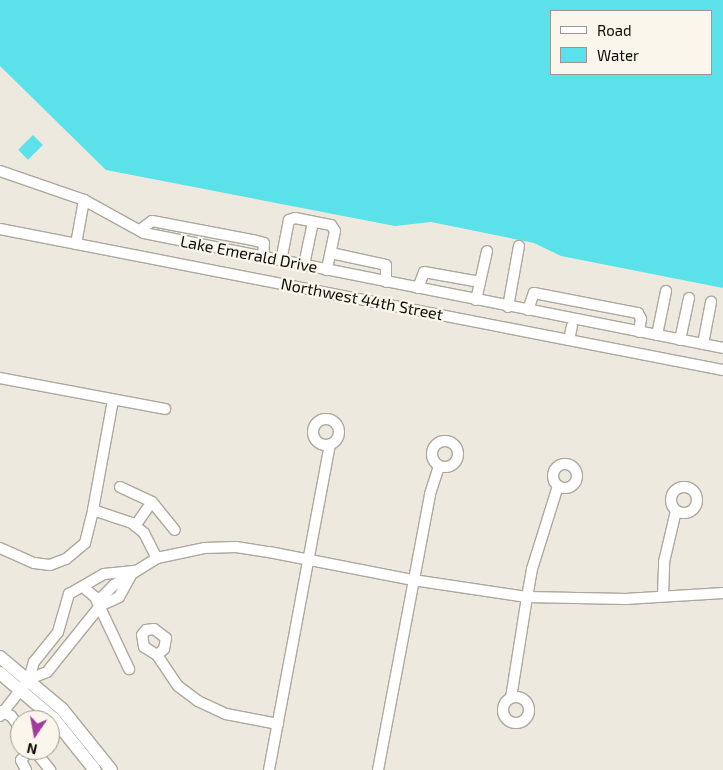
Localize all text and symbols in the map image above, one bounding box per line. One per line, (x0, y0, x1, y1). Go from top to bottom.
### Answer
legend (550, 10, 713, 75)
text: Road (597, 21, 632, 39)
text: Water (597, 46, 639, 64)
street label: Lake Emerald Drive (179, 231, 319, 277)
street label: Northwest 44th Street (279, 274, 445, 324)
north arrow (10, 710, 60, 760)
text: N (25, 740, 39, 759)

